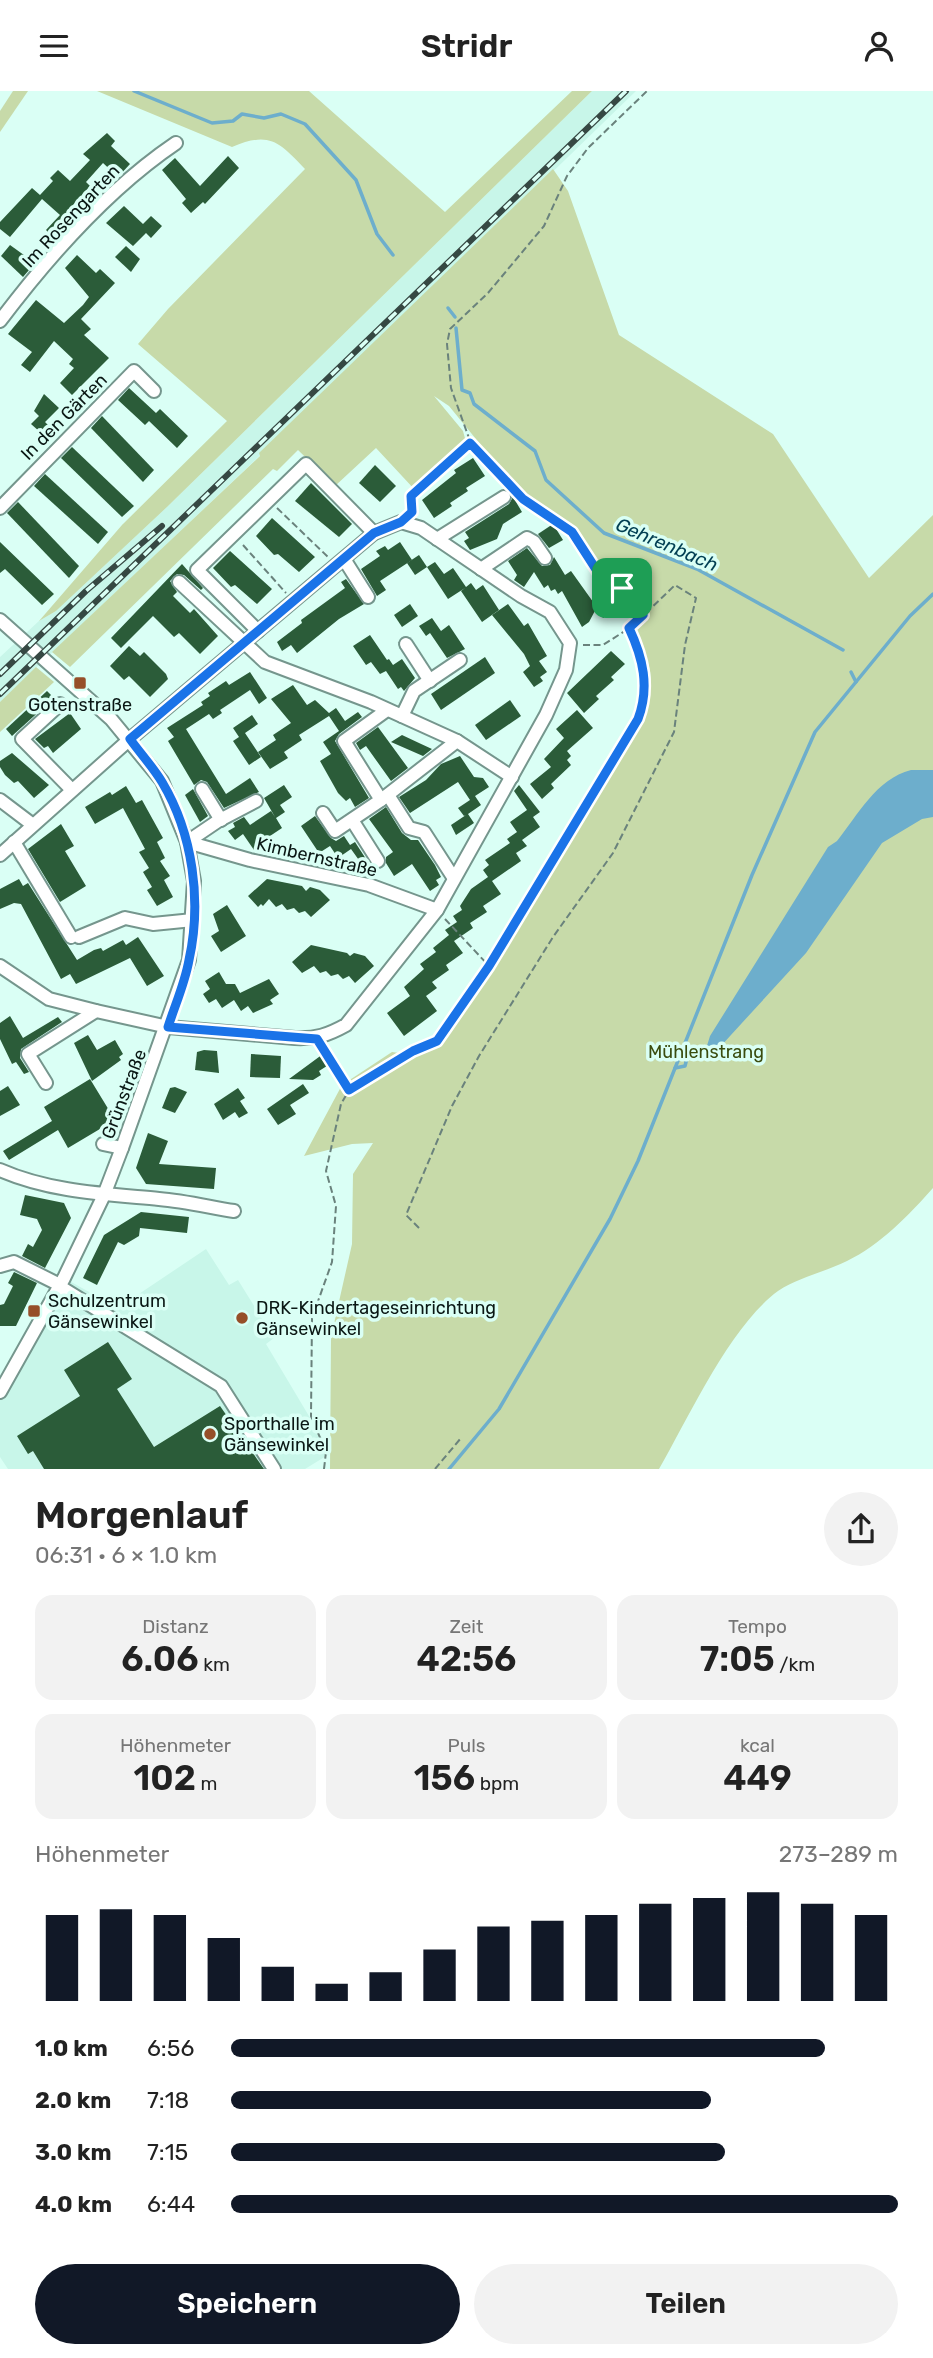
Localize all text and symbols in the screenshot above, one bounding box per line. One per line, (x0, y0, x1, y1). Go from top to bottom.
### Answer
icon: menu (35, 27, 73, 65)
text: Stridr (421, 27, 512, 65)
icon: person (860, 27, 898, 65)
street label: Im Rosengarten (18, 160, 124, 272)
street label: In den Gärten (16, 369, 112, 465)
water label: Gehrenbach (612, 513, 721, 576)
pin (592, 558, 652, 618)
icon: arrive (603, 569, 641, 607)
marker: Gotenstraße (72, 675, 88, 691)
place label: Gotenstraße (28, 694, 132, 716)
street label: Kimbernstraße (254, 832, 380, 882)
park label: Mühlenstrang (648, 1041, 764, 1063)
street label: Grünstraße (97, 1046, 151, 1142)
place label: Schulzentrum Gänsewinkel (48, 1290, 166, 1333)
place label: DRK-Kindertageseinrichtung Gänsewinkel (256, 1297, 496, 1340)
marker: Schulzentrum Gänsewinkel (26, 1303, 42, 1319)
marker: DRK-Kindertageseinrichtung Gänsewinkel (234, 1310, 250, 1326)
place label: Sporthalle im Gänsewinkel (224, 1413, 335, 1456)
marker: Sporthalle im Gänsewinkel (202, 1426, 218, 1442)
text: Morgenlauf (35, 1492, 248, 1538)
button: share (824, 1492, 898, 1566)
text: 06:31 · 6 × 1.0 km (35, 1541, 217, 1569)
text: Distanz (142, 1615, 209, 1638)
text: Zeit (450, 1615, 483, 1638)
text: Tempo (728, 1615, 787, 1638)
text: 6.06 (121, 1638, 199, 1680)
text: 42:56 (417, 1638, 516, 1680)
text: 7:05 (700, 1638, 775, 1680)
text: km (199, 1653, 230, 1676)
text: /km (775, 1653, 815, 1676)
text: Höhenmeter (120, 1734, 231, 1757)
text: Puls (448, 1734, 485, 1757)
text: kcal (740, 1734, 775, 1757)
text: 102 (134, 1757, 196, 1799)
text: 156 (414, 1757, 475, 1799)
text: 449 (723, 1757, 792, 1799)
text: m (196, 1772, 217, 1795)
text: bpm (475, 1772, 519, 1795)
text: Höhenmeter (35, 1840, 169, 1868)
text: 273–289 m (779, 1840, 898, 1868)
text: 1.0 km (35, 2034, 108, 2062)
text: 6:56 (147, 2034, 194, 2062)
text: 2.0 km (35, 2086, 111, 2114)
text: 7:18 (147, 2086, 189, 2114)
text: 3.0 km (35, 2138, 112, 2166)
text: 7:15 (147, 2138, 188, 2166)
text: 4.0 km (35, 2190, 112, 2218)
text: 6:44 (147, 2190, 195, 2218)
button: Speichern (35, 2264, 460, 2344)
button: Teilen (474, 2264, 898, 2344)

